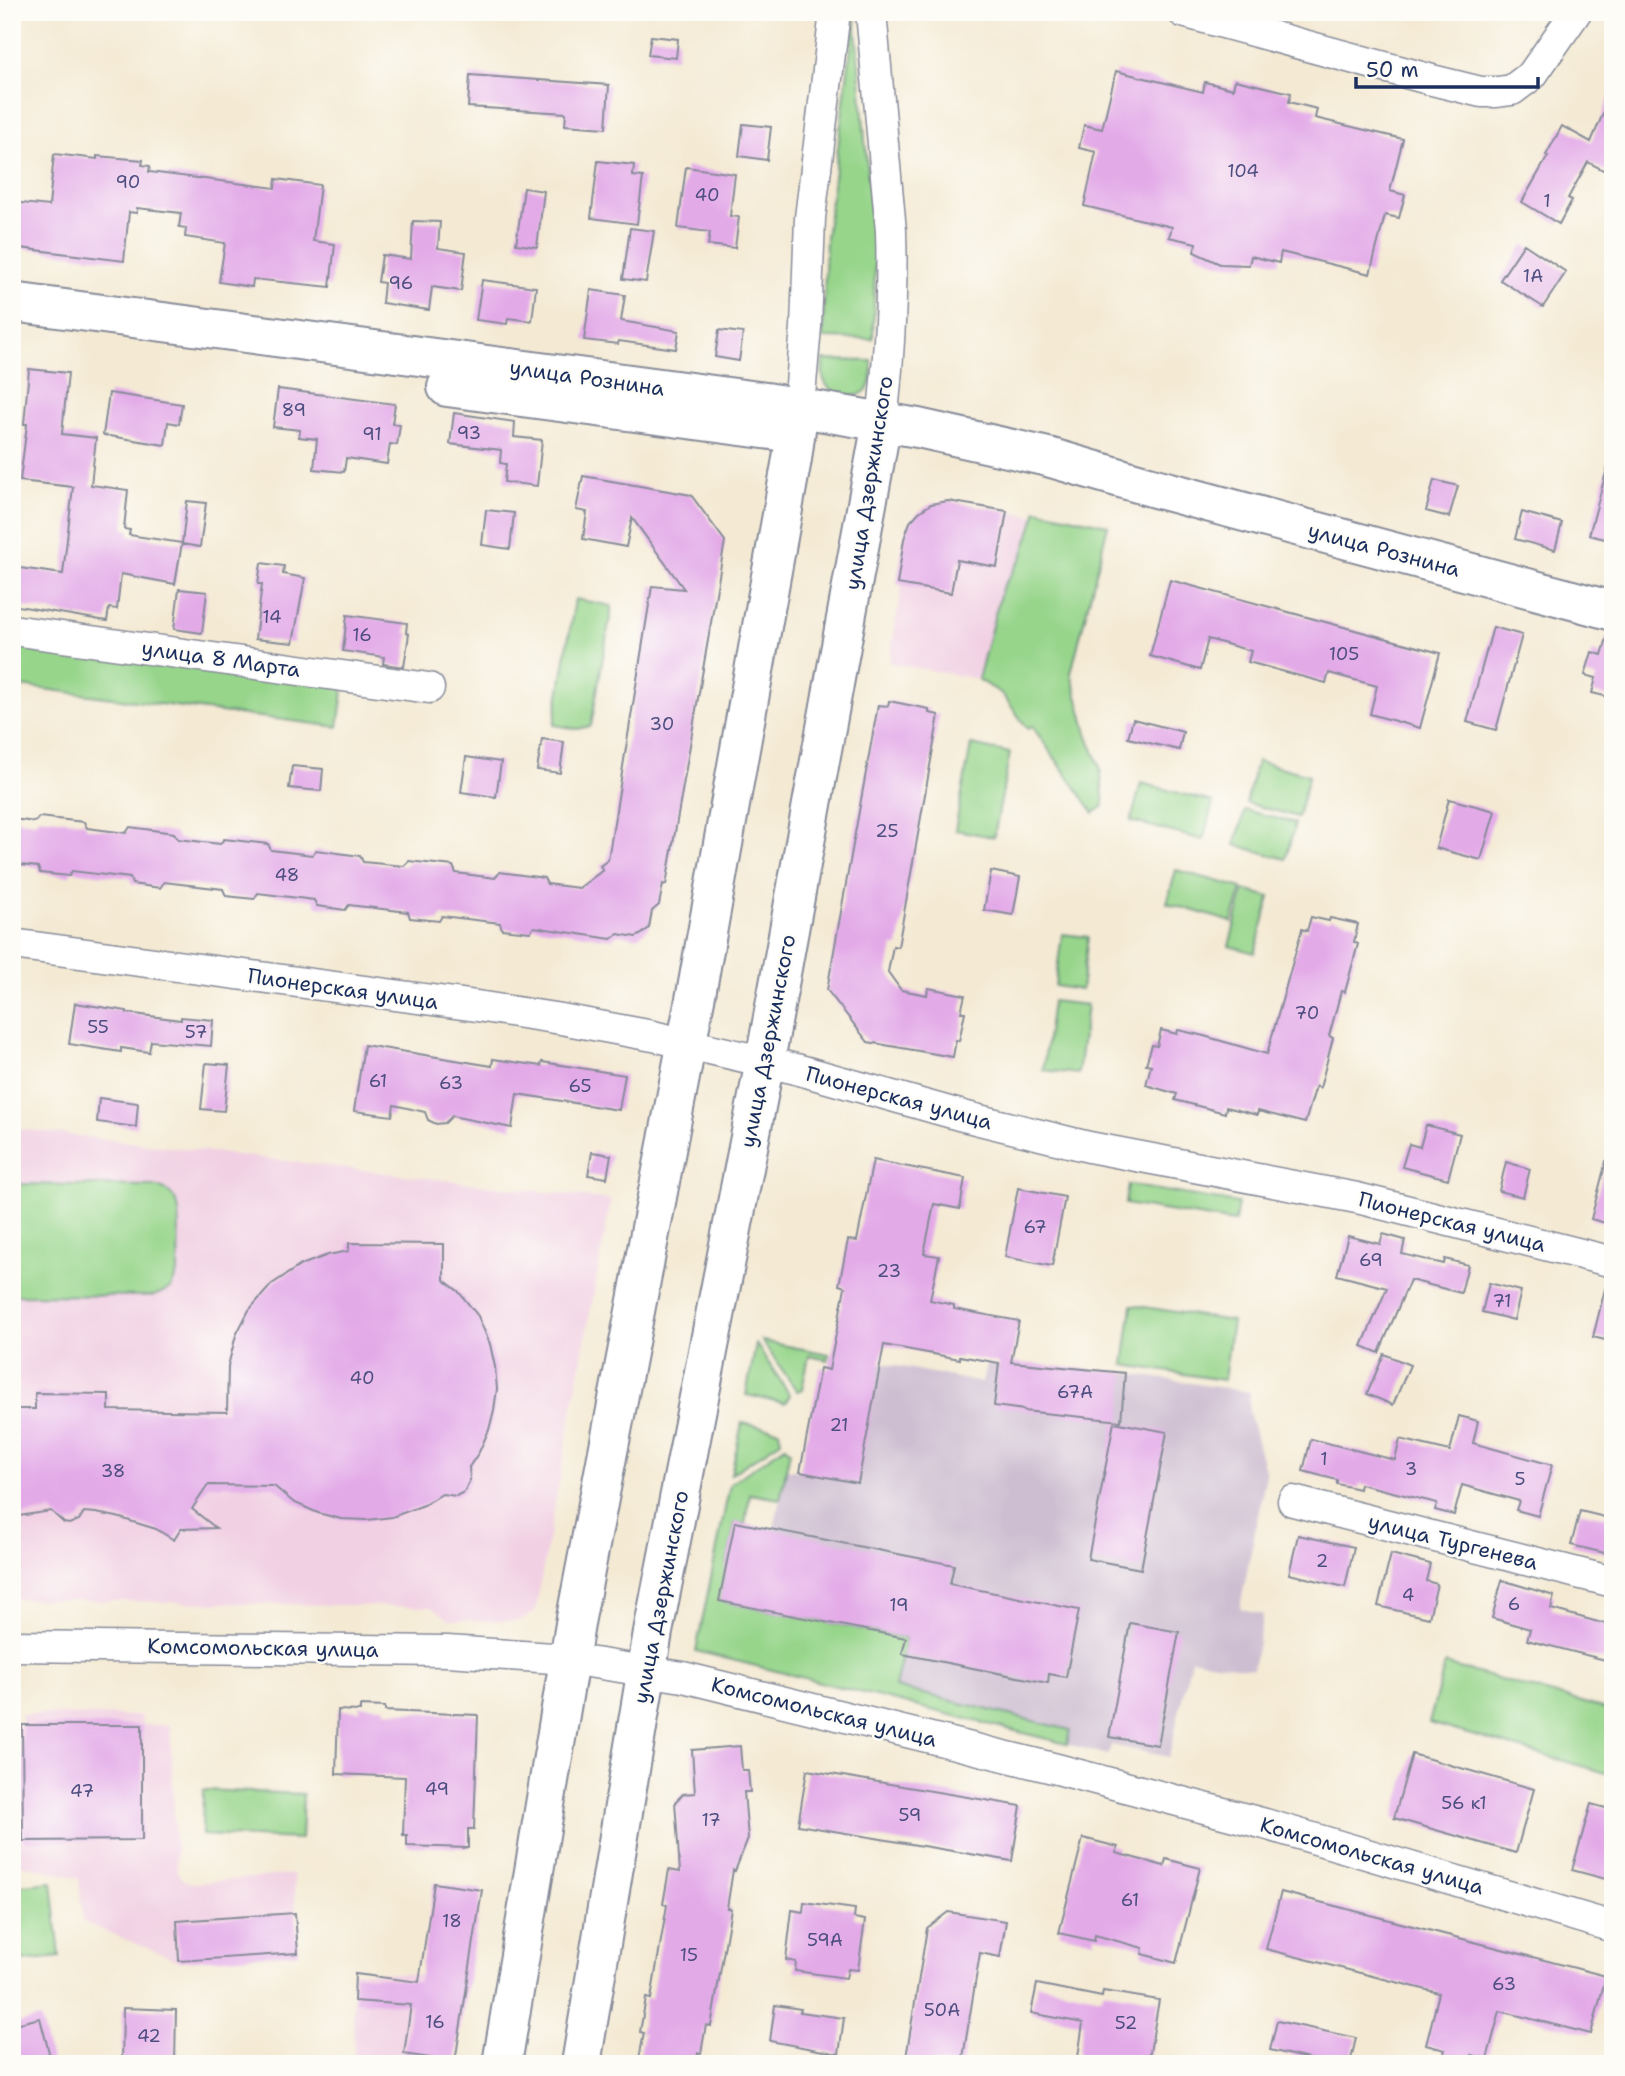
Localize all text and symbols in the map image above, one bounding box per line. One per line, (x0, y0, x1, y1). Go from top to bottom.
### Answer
scale bar (1356, 46, 1538, 90)
text: 50 m (1366, 56, 1419, 84)
house number: 104 (1227, 159, 1259, 183)
house number: 90 (116, 170, 140, 194)
house number: 40 (694, 183, 720, 207)
house number: 1 (1543, 189, 1551, 213)
house number: 1А (1523, 264, 1543, 288)
house number: 96 (389, 271, 413, 295)
street label: улица Рознина (508, 353, 666, 403)
street label: улица Дзержинского (838, 374, 900, 592)
house number: 89 (282, 398, 306, 422)
house number: 93 (457, 421, 481, 445)
house number: 91 (362, 422, 382, 446)
street label: улица Рознина (1305, 516, 1463, 584)
house number: 14 (262, 605, 282, 629)
house number: 16 (352, 623, 372, 647)
street label: улица 8 Марта (140, 634, 302, 684)
house number: 105 (1329, 642, 1359, 666)
house number: 30 (650, 712, 674, 736)
house number: 25 (875, 819, 899, 843)
house number: 48 (275, 863, 299, 887)
street label: улица Дзержинского (734, 932, 802, 1150)
street label: Пионерская улица (246, 962, 440, 1016)
house number: 70 (1295, 1001, 1319, 1025)
house number: 55 (87, 1015, 109, 1039)
house number: 57 (185, 1020, 207, 1044)
street label: Пионерская улица (803, 1060, 995, 1136)
house number: 61 (369, 1069, 387, 1093)
house number: 63 (439, 1071, 463, 1095)
house number: 65 (569, 1074, 591, 1098)
street label: Пионерская улица (1355, 1185, 1549, 1259)
house number: 67 (1023, 1215, 1047, 1239)
house number: 69 (1359, 1248, 1383, 1272)
house number: 23 (877, 1259, 901, 1283)
house number: 71 (1492, 1289, 1512, 1313)
house number: 40 (349, 1366, 375, 1390)
house number: 67А (1057, 1380, 1093, 1404)
house number: 21 (829, 1413, 849, 1437)
house number: 1 (1320, 1447, 1328, 1471)
house number: 3 (1405, 1457, 1417, 1481)
house number: 38 (101, 1459, 125, 1483)
house number: 5 (1514, 1467, 1526, 1491)
street label: улица Дзержинского (627, 1488, 695, 1706)
street label: улица Тургенева (1365, 1507, 1541, 1577)
house number: 2 (1316, 1549, 1328, 1573)
house number: 4 (1402, 1583, 1414, 1607)
house number: 6 (1508, 1592, 1520, 1616)
house number: 19 (889, 1593, 909, 1617)
street label: Комсомольская улица (147, 1632, 379, 1664)
street label: Комсомольская улица (708, 1670, 940, 1754)
house number: 49 (425, 1777, 449, 1801)
house number: 47 (70, 1779, 94, 1803)
house number: 56 к1 (1441, 1791, 1487, 1815)
house number: 59 (899, 1803, 921, 1827)
house number: 17 (701, 1808, 721, 1832)
street label: Комсомольская улица (1257, 1811, 1487, 1901)
house number: 61 (1121, 1888, 1139, 1912)
house number: 18 (442, 1909, 462, 1933)
house number: 59А (807, 1928, 843, 1952)
house number: 15 (680, 1943, 698, 1967)
house number: 63 (1492, 1972, 1516, 1996)
house number: 50А (924, 1998, 960, 2022)
house number: 16 (425, 2010, 445, 2034)
house number: 52 (1115, 2011, 1137, 2035)
house number: 42 (137, 2024, 161, 2048)

